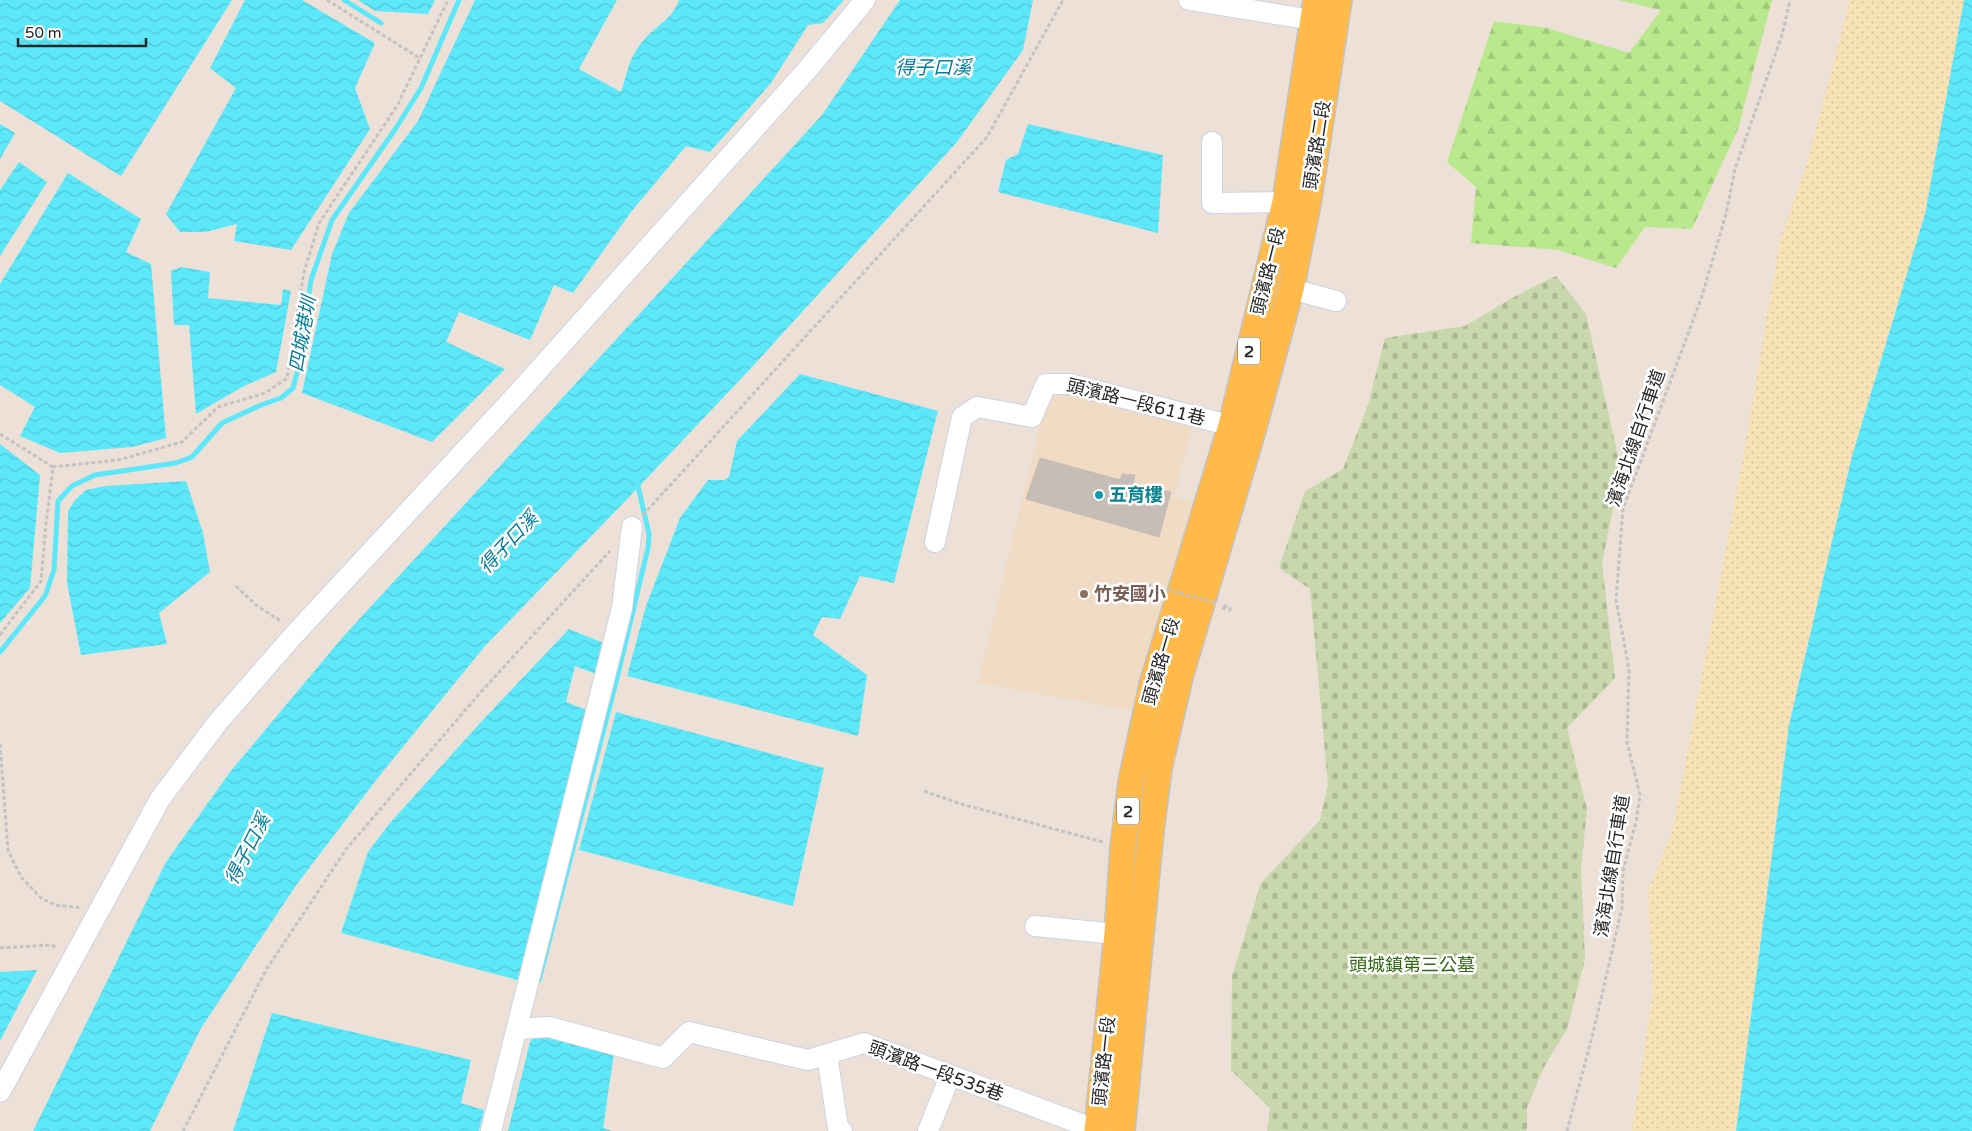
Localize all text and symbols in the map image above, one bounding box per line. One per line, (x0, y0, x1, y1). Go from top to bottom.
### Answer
scale bar (18, 15, 145, 47)
text: 50 m (25, 24, 62, 42)
water label: 得子口溪 (895, 57, 974, 79)
street label: 頭濱路二段 (1299, 99, 1335, 191)
street label: 頭濱路一段 (1246, 225, 1290, 317)
water label: 四城港圳 (286, 292, 321, 374)
road number: 2 (1238, 338, 1260, 364)
street label: 濱海北線自行車道 (1602, 366, 1670, 510)
street label: 頭濱路一段611巷 (1064, 374, 1208, 430)
place label: 五育樓 (1109, 484, 1163, 506)
marker: 五育樓 (1093, 489, 1105, 501)
water label: 得子口溪 (475, 505, 545, 578)
place label: 竹安國小 (1094, 583, 1166, 605)
marker: 竹安國小 (1078, 588, 1090, 600)
street label: 頭濱路一段 (1138, 615, 1184, 707)
street label: 濱海北線自行車道 (1590, 793, 1634, 939)
road number: 2 (1117, 798, 1139, 824)
water label: 得子口溪 (221, 808, 276, 888)
park label: 頭城鎮第三公墓 (1349, 954, 1475, 976)
street label: 頭濱路一段 (1088, 1015, 1120, 1107)
street label: 頭濱路一段535巷 (866, 1036, 1006, 1106)

